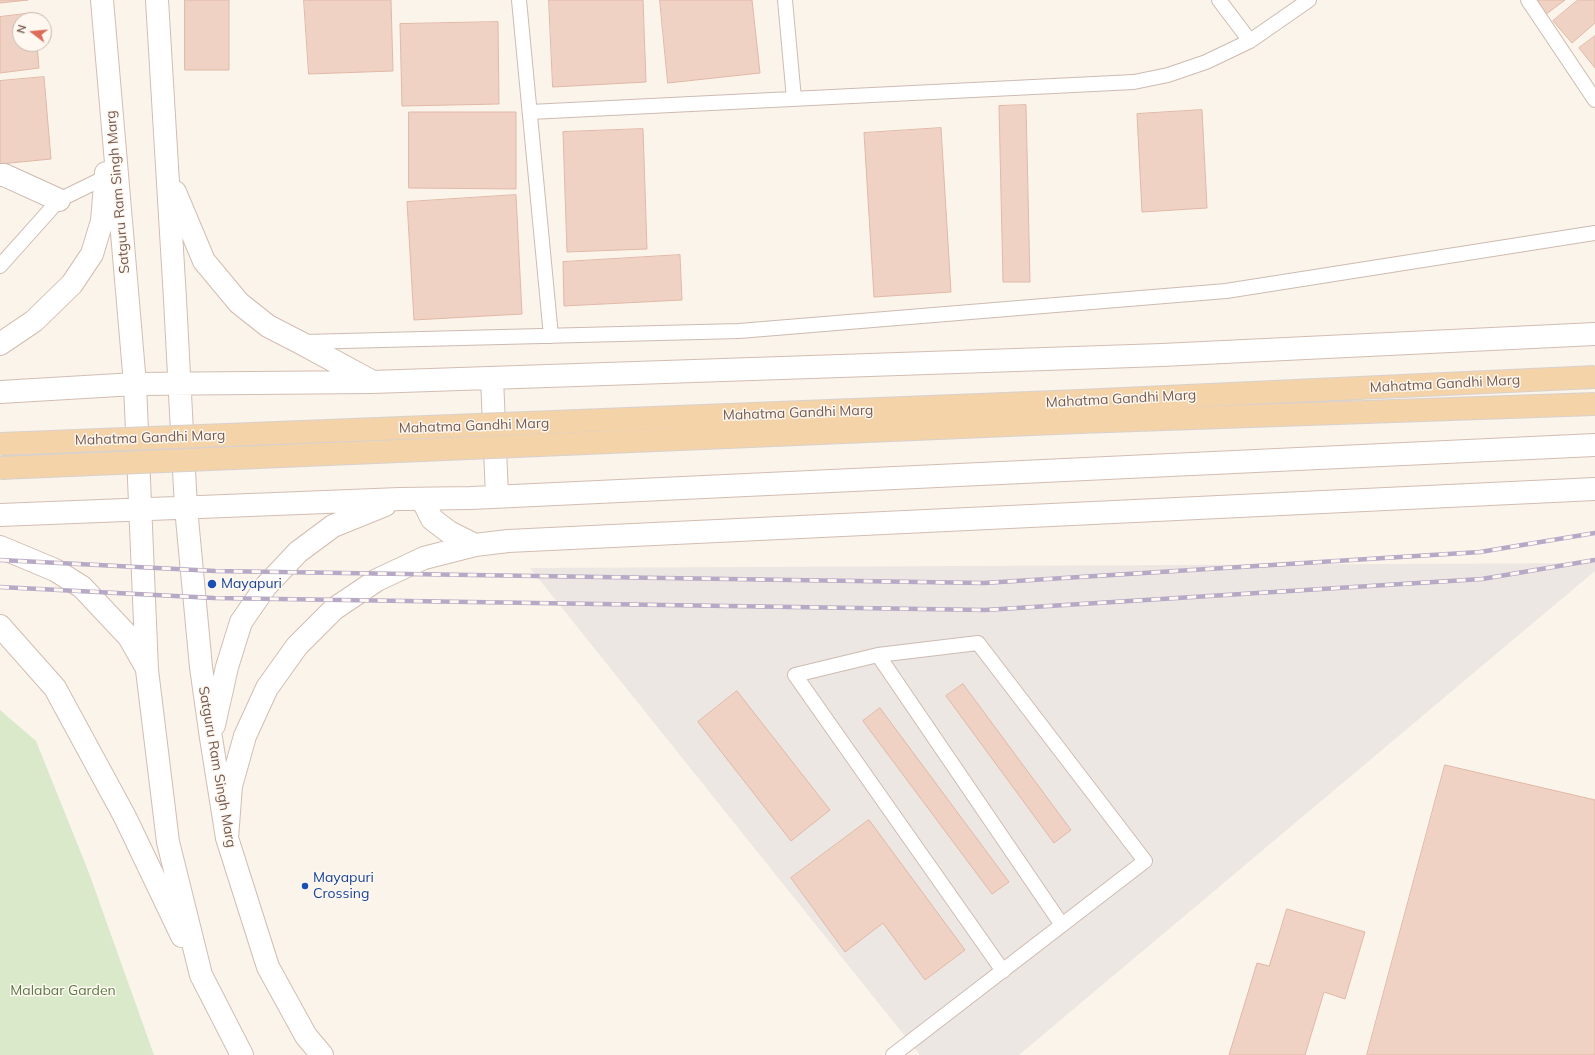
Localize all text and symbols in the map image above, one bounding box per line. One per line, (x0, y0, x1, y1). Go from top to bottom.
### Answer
north arrow (12, 12, 52, 52)
text: N (14, 23, 29, 35)
street label: Satguru Ram Singh Marg (102, 110, 134, 274)
street label: Mahatma Gandhi Marg (1369, 372, 1521, 396)
street label: Mahatma Gandhi Marg (1045, 387, 1197, 411)
street label: Mahatma Gandhi Marg (722, 402, 874, 424)
street label: Mahatma Gandhi Marg (398, 415, 550, 437)
street label: Mahatma Gandhi Marg (74, 427, 226, 449)
place label: Mayapuri (221, 576, 282, 592)
marker: Mayapuri (206, 578, 218, 590)
street label: Satguru Ram Singh Marg (195, 685, 239, 849)
place label: Mayapuri Crossing (313, 870, 374, 902)
marker: Mayapuri Crossing (300, 881, 310, 891)
park label: Malabar Garden (10, 983, 116, 999)

